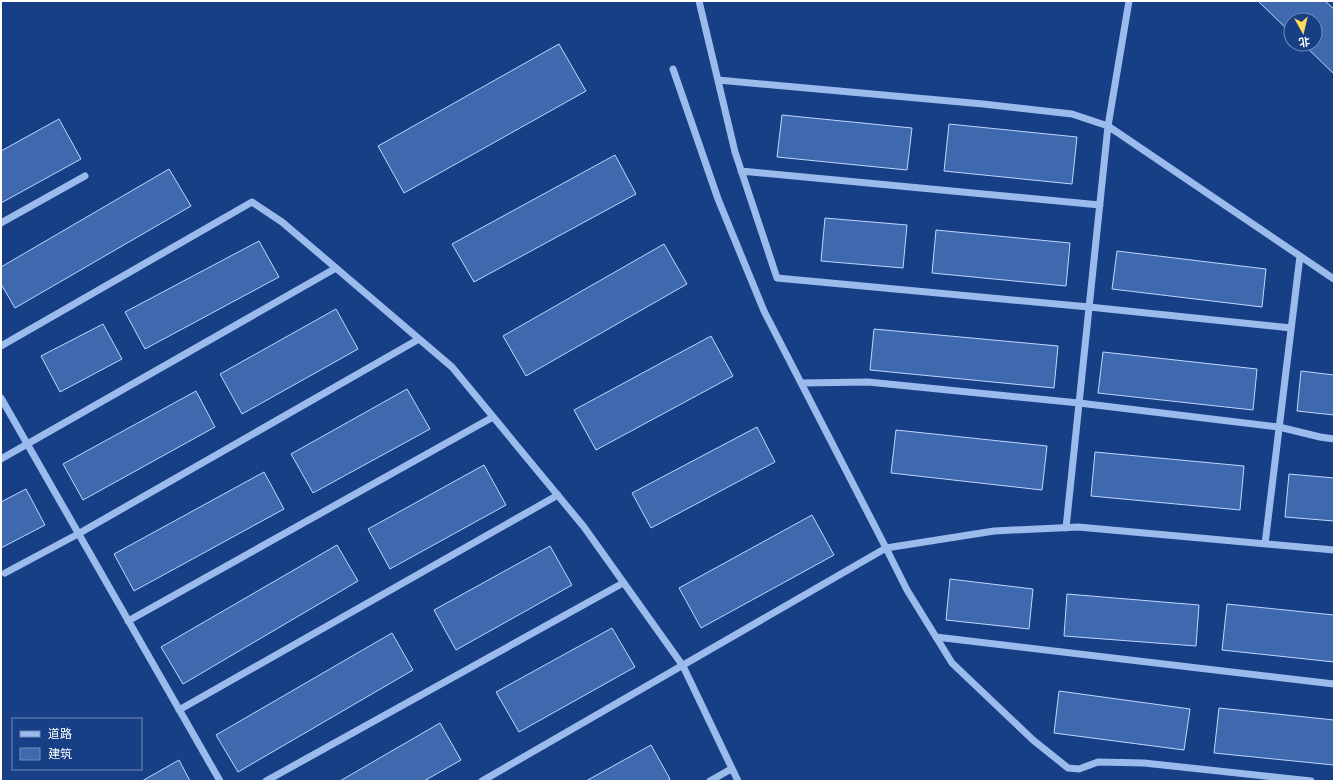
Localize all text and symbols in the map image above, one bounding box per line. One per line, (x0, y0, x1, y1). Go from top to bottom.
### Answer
north arrow (1283, 12, 1323, 52)
text: 北 (1298, 34, 1311, 49)
legend (12, 718, 142, 770)
text: 道路 (48, 727, 72, 741)
text: 建筑 (48, 747, 72, 761)

